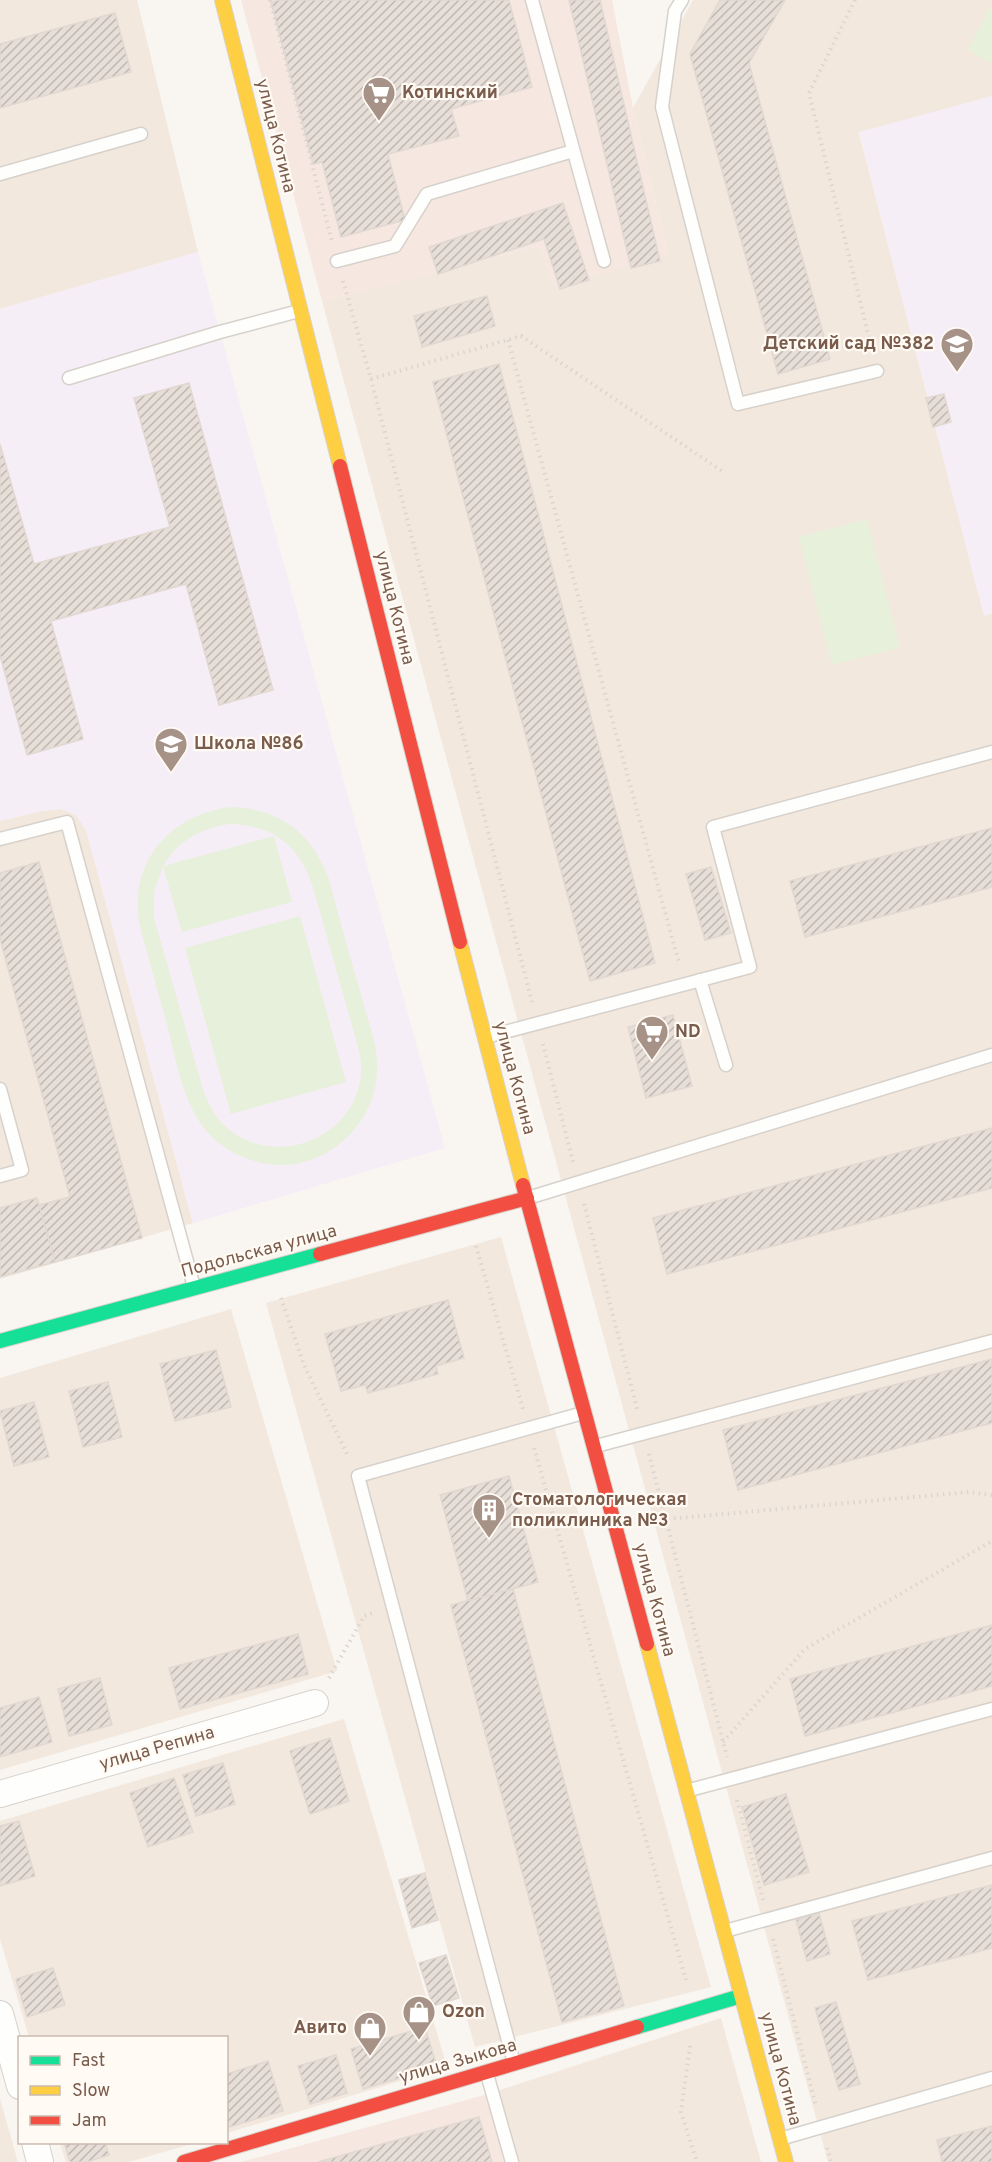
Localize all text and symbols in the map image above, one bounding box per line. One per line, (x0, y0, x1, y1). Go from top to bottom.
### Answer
supermarket icon: Котинский (361, 75, 397, 122)
street label: улица Котина (250, 77, 300, 195)
place label: Котинский (402, 82, 498, 105)
school or university icon: Детский сад №382 (939, 326, 975, 373)
place label: Детский сад №382 (763, 333, 934, 356)
street label: улица Котина (369, 549, 419, 667)
school or university icon: Школа №86 (153, 726, 189, 773)
place label: Школа №86 (194, 733, 304, 756)
supermarket icon: ND (634, 1014, 670, 1061)
street label: улица Котина (488, 1019, 540, 1137)
place label: ND (675, 1021, 701, 1044)
street label: Подольская улица (179, 1220, 339, 1284)
place label: Стоматологическая поликлиника №3 (512, 1489, 687, 1533)
building icon: Стоматологическая поликлиника №3 (471, 1492, 507, 1539)
street label: улица Котина (628, 1541, 680, 1659)
street label: улица Репина (97, 1722, 217, 1776)
shop icon: Ozon (401, 1994, 437, 2041)
place label: Ozon (442, 2001, 485, 2024)
shop icon: Авито (352, 2010, 388, 2057)
street label: улица Котина (754, 2010, 806, 2128)
place label: Авито (293, 2017, 347, 2040)
street label: улица Зыкова (396, 2034, 520, 2090)
legend (18, 2036, 228, 2144)
text: Fast (72, 2050, 105, 2073)
text: Slow (72, 2080, 110, 2103)
text: Jam (72, 2110, 107, 2133)

